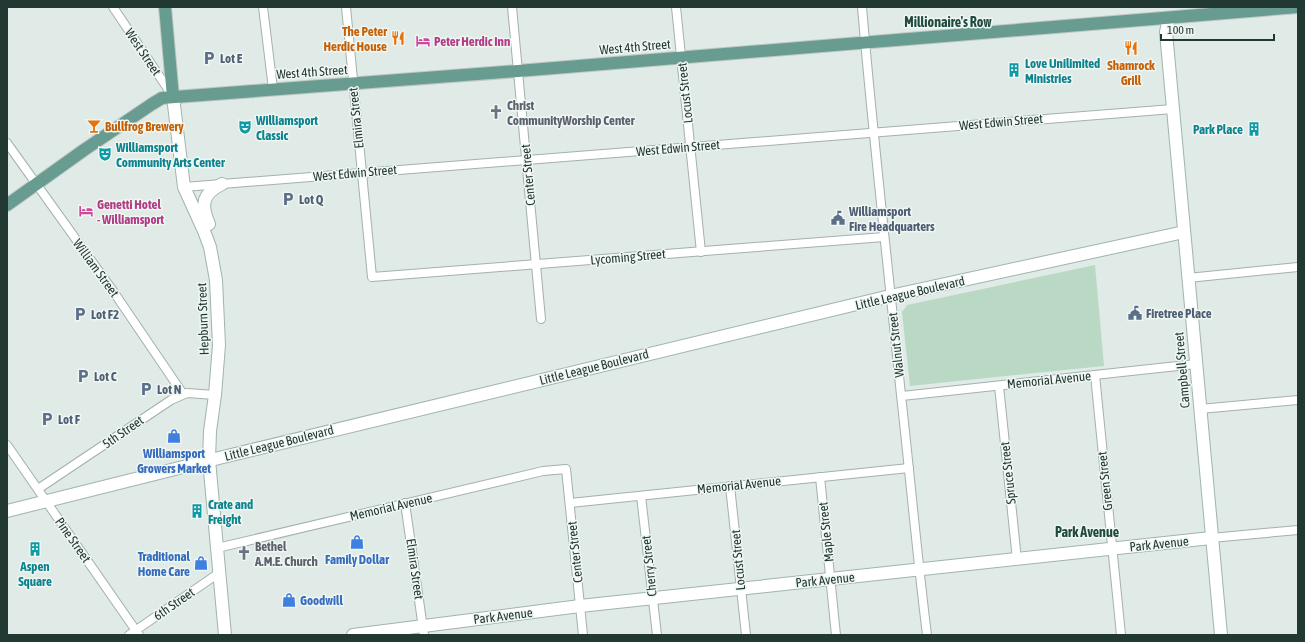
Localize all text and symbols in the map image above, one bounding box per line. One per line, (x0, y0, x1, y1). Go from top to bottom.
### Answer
district label: Millionaire's Row (904, 14, 992, 30)
scale bar (1161, 16, 1274, 42)
text: 100 m (1167, 23, 1194, 37)
place label: The Peter Herdic House (324, 24, 388, 54)
street label: West Street (122, 26, 164, 79)
restaurant icon: The Peter Herdic House (390, 30, 406, 46)
hotel icon: Peter Herdic Inn (415, 33, 431, 49)
place label: Peter Herdic Inn (434, 34, 510, 49)
street label: West 4th Street (599, 36, 672, 58)
restaurant icon: Shamrock Grill (1123, 40, 1139, 56)
parking icon: Lot E (201, 50, 217, 66)
place label: Lot E (220, 51, 243, 66)
place label: Love Unilimited Ministries (1025, 56, 1100, 86)
place label: Shamrock Grill (1107, 58, 1155, 88)
street label: West 4th Street (276, 62, 348, 82)
street label: Locust Street (674, 62, 696, 124)
building icon: Love Unilimited Ministries (1006, 62, 1022, 78)
street label: Elmira Street (345, 87, 367, 149)
place label: Christ CommunityWorship Center (507, 98, 636, 128)
church icon: Christ CommunityWorship Center (488, 104, 504, 120)
street label: West Edwin Street (958, 111, 1044, 133)
place label: Williamsport Classic (255, 113, 318, 143)
bar icon: Bullfrog Brewery (86, 118, 102, 134)
place label: Bullfrog Brewery (105, 119, 184, 134)
theatre icon: Williamsport Classic (237, 119, 253, 135)
building icon: Park Place (1246, 121, 1262, 137)
place label: Park Place (1193, 122, 1243, 137)
street label: West Edwin Street (635, 137, 721, 159)
place label: Williamsport Community Arts Center (115, 140, 226, 170)
street label: Center Street (518, 143, 538, 206)
theatre icon: Williamsport Community Arts Center (97, 146, 113, 162)
street label: West Edwin Street (312, 162, 398, 184)
parking icon: Lot Q (280, 191, 296, 207)
place label: Lot Q (299, 192, 324, 207)
place label: Genetti Hotel - Williamsport (97, 197, 164, 227)
hotel icon: Genetti Hotel - Williamsport (78, 203, 94, 219)
place label: Williamsport Fire Headquarters (848, 204, 935, 234)
public building icon: Williamsport Fire Headquarters (830, 210, 846, 226)
street label: William Street (70, 236, 122, 300)
street label: Lycoming Street (590, 246, 666, 268)
street label: Little League Boulevard (854, 273, 966, 313)
street label: Hepburn Street (194, 282, 212, 355)
public building icon: Firetree Place (1127, 305, 1143, 321)
parking icon: Lot F2 (72, 306, 88, 322)
place label: Firetree Place (1146, 306, 1212, 321)
place label: Lot F2 (91, 307, 119, 322)
street label: Walnut Street (885, 312, 907, 378)
street label: Campbell Street (1171, 331, 1193, 409)
street label: Little League Boulevard (538, 346, 650, 388)
parking icon: Lot C (75, 368, 91, 384)
street label: Memorial Avenue (1006, 368, 1092, 392)
place label: Lot C (94, 369, 117, 384)
parking icon: Lot N (138, 381, 154, 397)
place label: Lot N (157, 382, 182, 397)
parking icon: Lot F (39, 411, 55, 427)
place label: Lot F (58, 412, 81, 427)
street label: 5th Street (100, 412, 147, 451)
street label: Little League Boulevard (223, 422, 335, 464)
shop icon: Williamsport Growers Market (166, 428, 182, 444)
street label: Spruce Street (997, 441, 1019, 505)
place label: Williamsport Growers Market (137, 446, 211, 476)
street label: Green Street (1094, 451, 1116, 511)
street label: Memorial Avenue (696, 473, 782, 497)
street label: Memorial Avenue (348, 490, 434, 524)
place label: Crate and Freight (208, 497, 253, 527)
street label: Maple Street (815, 501, 837, 563)
building icon: Crate and Freight (189, 503, 205, 519)
street label: Pine Street (52, 515, 94, 566)
street label: Center Street (564, 520, 586, 583)
district label: Park Avenue (1055, 524, 1119, 540)
street label: Locust Street (728, 529, 748, 591)
street label: Park Avenue (1129, 533, 1189, 555)
shop icon: Family Dollar (349, 534, 365, 550)
street label: Cherry Street (638, 534, 660, 597)
street label: Elmira Street (403, 538, 427, 601)
place label: Bethel A.M.E. Church (254, 539, 318, 569)
building icon: Aspen Square (27, 541, 43, 557)
church icon: Bethel A.M.E. Church (236, 545, 252, 561)
place label: Traditional Home Care (138, 549, 191, 579)
place label: Family Dollar (325, 552, 390, 567)
shop icon: Traditional Home Care (193, 555, 209, 571)
place label: Aspen Square (18, 559, 52, 589)
street label: Park Avenue (795, 569, 855, 591)
street label: 6th Street (151, 584, 198, 623)
shop icon: Goodwill (281, 592, 297, 608)
place label: Goodwill (300, 593, 343, 608)
street label: Park Avenue (473, 605, 534, 627)

